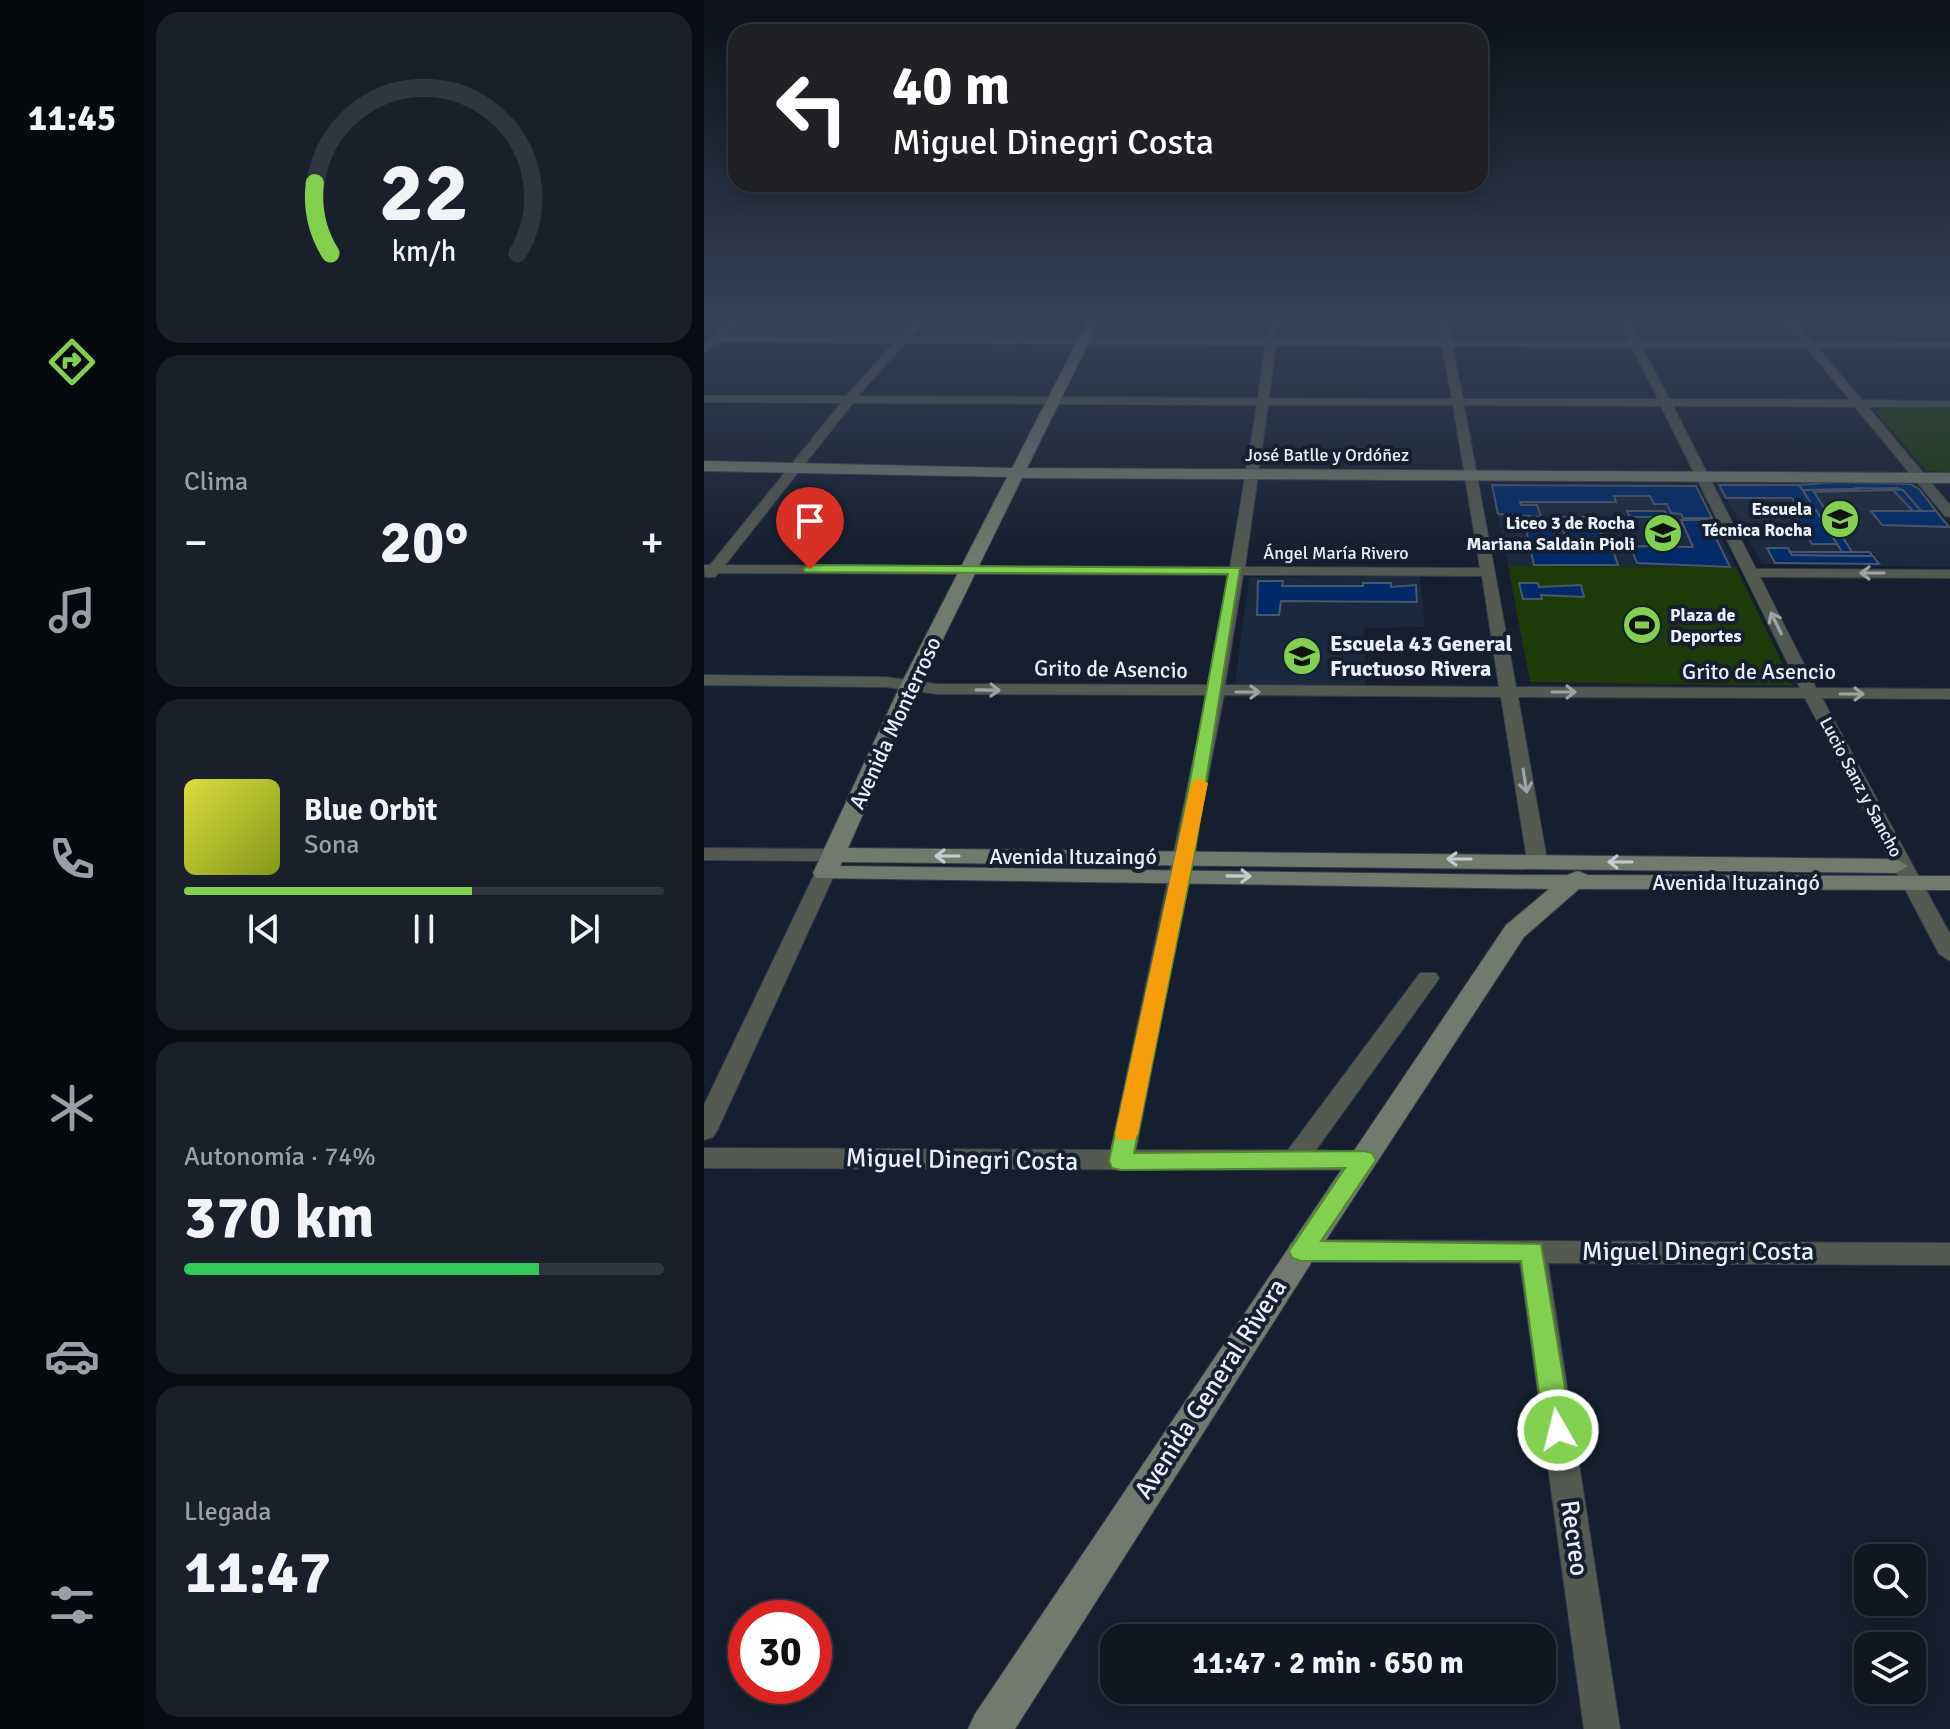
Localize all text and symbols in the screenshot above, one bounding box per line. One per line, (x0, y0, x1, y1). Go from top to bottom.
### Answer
text: 40 m (892, 51, 1010, 120)
icon: left (760, 56, 864, 160)
text: 11:45 (28, 96, 116, 141)
text: Miguel Dinegri Costa (892, 120, 1214, 165)
text: 22 (379, 141, 469, 243)
text: km/h (392, 234, 456, 269)
icon: directions (44, 334, 100, 390)
street label: José Batlle y Ordóñez (1245, 444, 1409, 466)
text: Clima (184, 466, 248, 498)
pin (776, 487, 844, 569)
place label: Escuela Técnica Rocha (1702, 498, 1812, 541)
school or university icon: Escuela Técnica Rocha (1819, 498, 1861, 540)
icon: arrive (788, 499, 832, 543)
text: 20° (380, 506, 468, 580)
place label: Liceo 3 de Rocha Mariana Saldain Pioli (1467, 512, 1635, 555)
school or university icon: Liceo 3 de Rocha Mariana Saldain Pioli (1642, 512, 1684, 554)
text: − (184, 516, 208, 570)
text: + (640, 516, 664, 570)
street label: Ángel María Rivero (1263, 542, 1409, 564)
one-way arrow (1859, 565, 1886, 581)
icon: music (44, 582, 100, 638)
sports icon: Plaza de Deportes (1621, 604, 1663, 646)
place label: Plaza de Deportes (1670, 604, 1741, 647)
one-way arrow (1768, 612, 1783, 636)
place label: Escuela 43 General Fructuoso Rivera (1330, 630, 1513, 682)
street label: Avenida Monterroso (843, 632, 947, 814)
school or university icon: Escuela 43 General Fructuoso Rivera (1281, 635, 1323, 677)
street label: Grito de Asencio (1034, 654, 1188, 684)
street label: Grito de Asencio (1682, 658, 1836, 685)
one-way arrow (974, 682, 1001, 698)
one-way arrow (1234, 684, 1261, 700)
one-way arrow (1550, 684, 1577, 700)
one-way arrow (1838, 686, 1865, 702)
street label: Lucio Sanz y Sancho (1815, 713, 1907, 861)
one-way arrow (1518, 768, 1533, 793)
text: Blue Orbit (304, 792, 437, 829)
text: Sona (304, 829, 359, 861)
icon: phone (44, 831, 100, 887)
street label: Avenida Ituzaingó (989, 843, 1157, 870)
one-way arrow (934, 848, 961, 863)
one-way arrow (1446, 851, 1473, 867)
one-way arrow (1607, 855, 1634, 870)
one-way arrow (1225, 868, 1252, 884)
street label: Avenida Ituzaingó (1652, 869, 1820, 896)
icon: previous (242, 907, 286, 951)
icon: pause (402, 907, 446, 951)
icon: next (562, 907, 606, 951)
icon: climate (44, 1080, 100, 1136)
text: Autonomía · 74% (184, 1141, 376, 1173)
street label: Miguel Dinegri Costa (845, 1142, 1079, 1178)
text: 370 km (184, 1181, 374, 1255)
street label: Miguel Dinegri Costa (1582, 1236, 1814, 1268)
street label: Avenida General Rivera (1128, 1273, 1294, 1505)
icon: car (44, 1328, 100, 1384)
position arrow (1516, 1388, 1600, 1472)
text: Llegada (184, 1496, 271, 1528)
street label: Recreo (1553, 1498, 1595, 1578)
text: 11:47 (184, 1536, 331, 1610)
map controls (1854, 1544, 1926, 1704)
button: search (1854, 1544, 1926, 1616)
icon: filters (44, 1577, 100, 1633)
speed limit sign: 30 (728, 1600, 832, 1704)
button: layers (1854, 1632, 1926, 1704)
text: 11:47 · 2 min · 650 m (1192, 1645, 1464, 1682)

